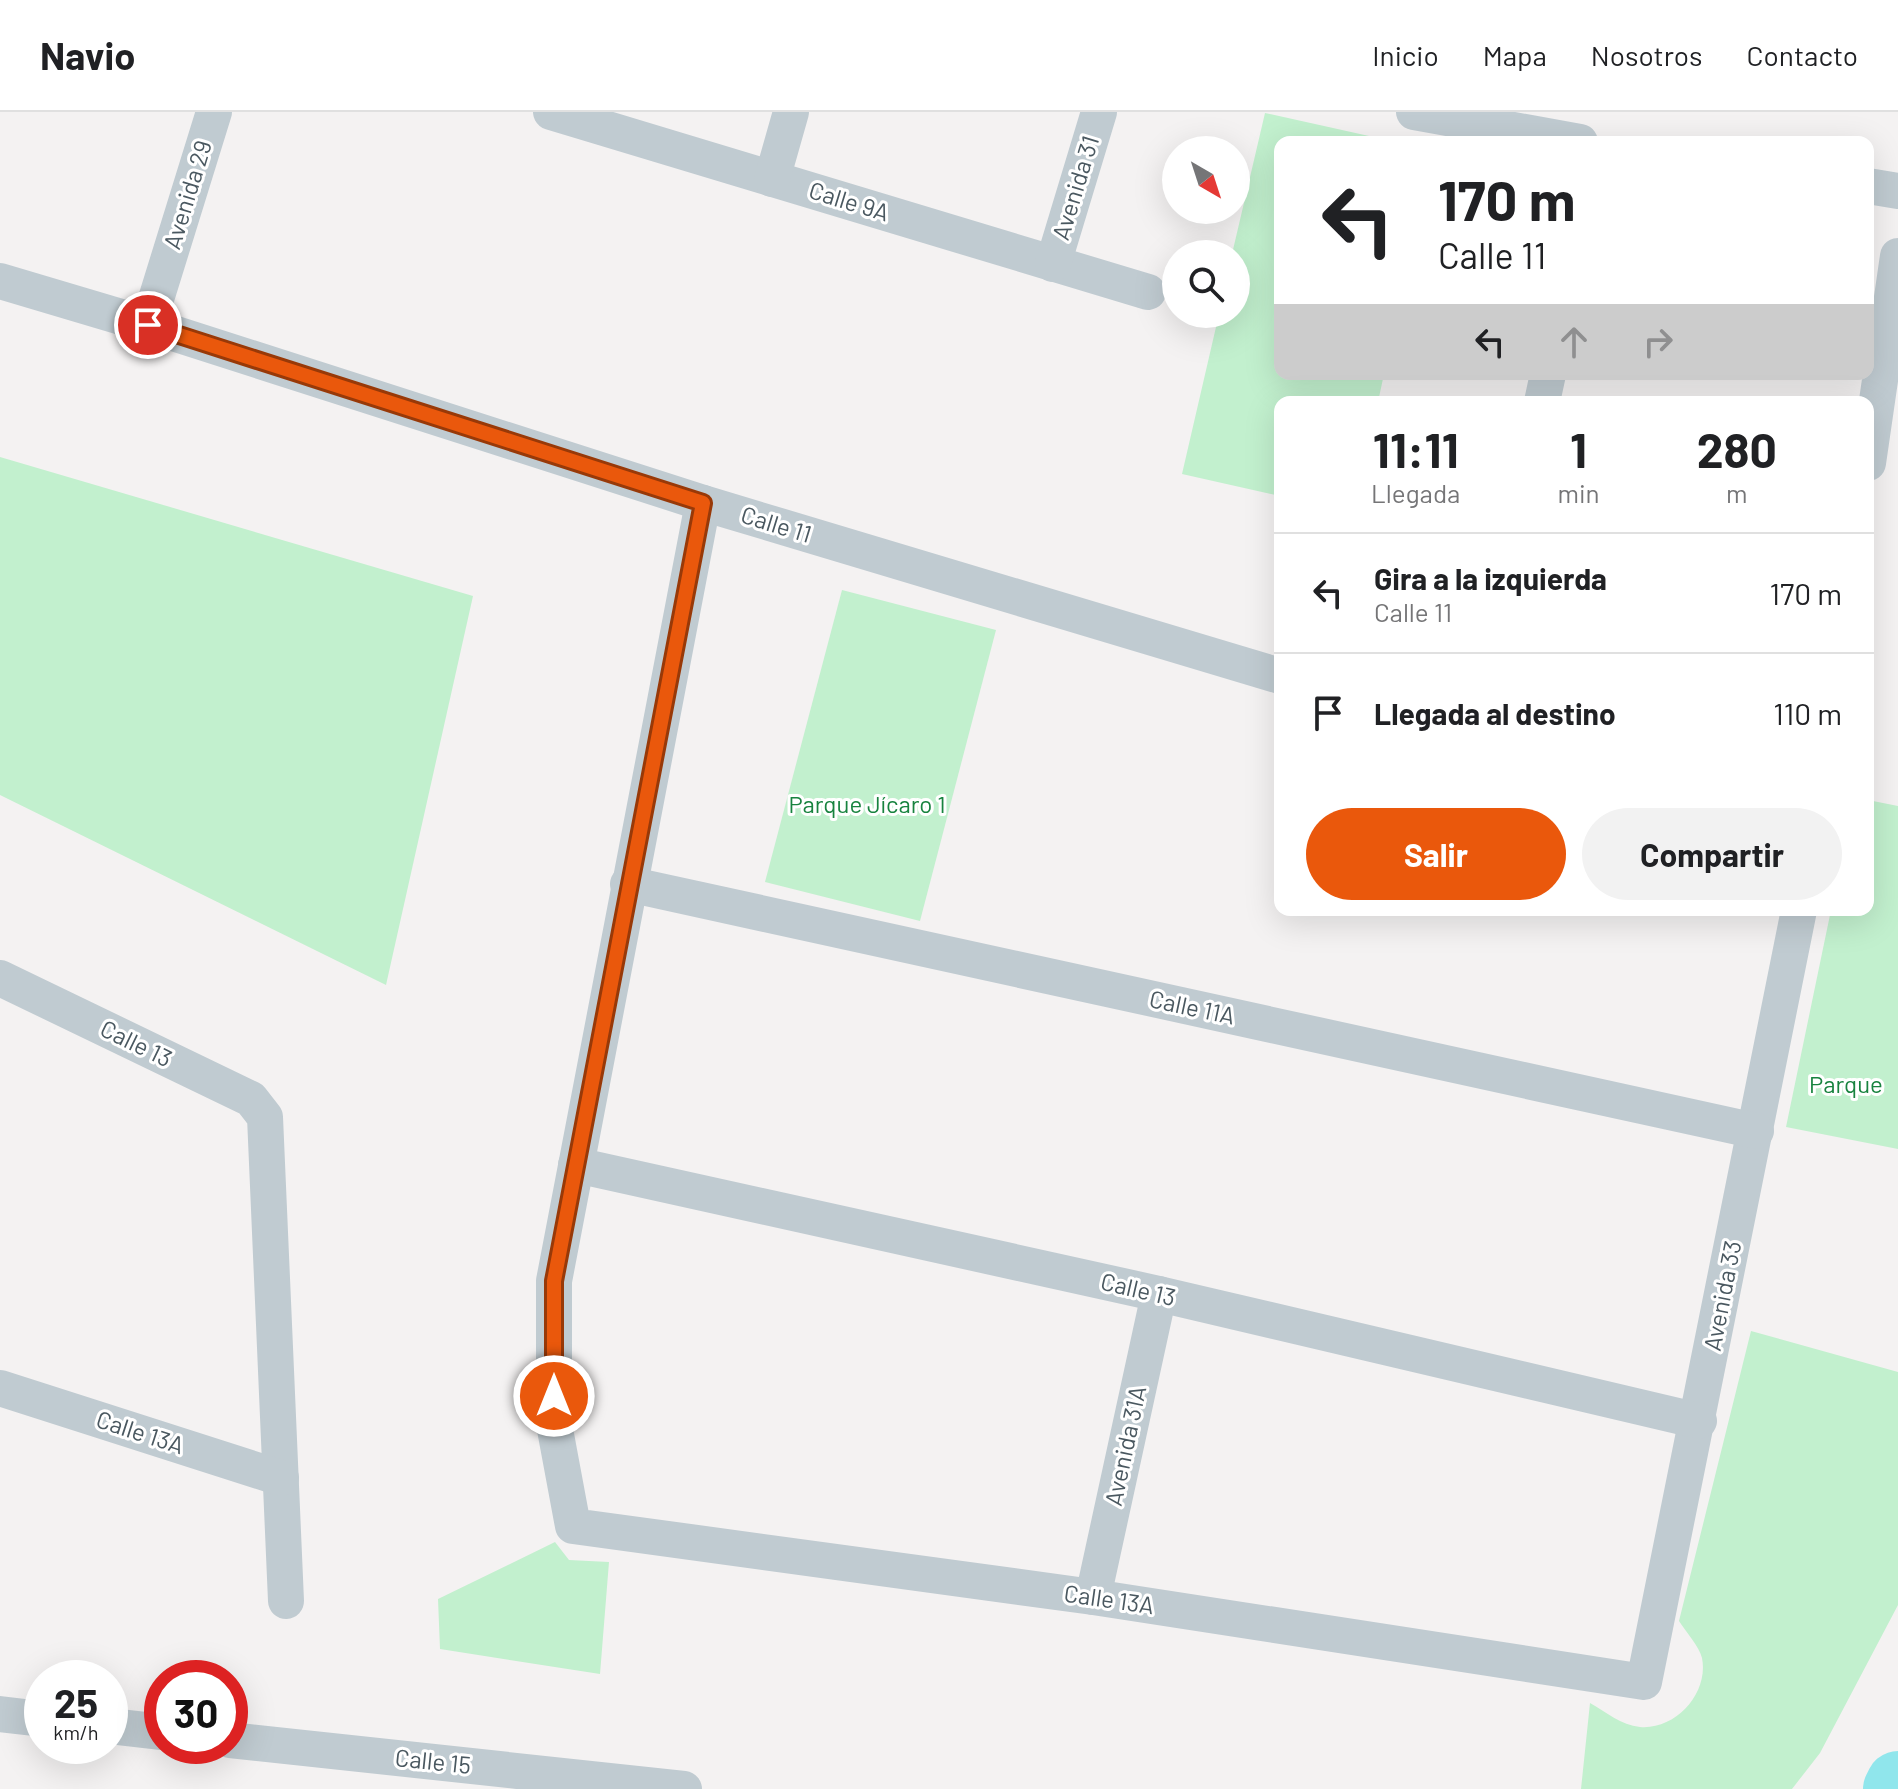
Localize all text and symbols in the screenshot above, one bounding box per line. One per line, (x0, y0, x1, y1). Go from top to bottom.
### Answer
text: Navio (40, 32, 135, 78)
text: Inicio (1372, 38, 1439, 72)
text: Mapa (1483, 38, 1547, 72)
text: Nosotros (1591, 38, 1703, 72)
text: Contacto (1747, 38, 1858, 72)
street label: Avenida 31 (1045, 132, 1104, 243)
north arrow (1162, 136, 1250, 224)
map controls (1162, 136, 1250, 328)
street label: Avenida 29 (156, 137, 217, 252)
text: 170 m (1438, 165, 1575, 232)
icon: left (1306, 168, 1410, 272)
street label: Calle 9A (806, 175, 893, 226)
text: Calle 11 (1438, 233, 1546, 276)
button: search (1162, 240, 1250, 328)
pin (114, 291, 182, 359)
icon: arrive (126, 303, 170, 347)
icon: left (1468, 320, 1512, 364)
icon: ahead (1552, 320, 1596, 364)
icon: right (1636, 320, 1680, 364)
text: 11:11 (1373, 420, 1459, 478)
text: 1 (1570, 420, 1587, 478)
text: 280 (1697, 420, 1777, 478)
text: Llegada (1371, 477, 1460, 508)
text: min (1557, 477, 1600, 508)
text: m (1726, 477, 1748, 508)
street label: Calle 11 (738, 499, 815, 548)
text: Gira a la izquierda (1374, 560, 1607, 596)
icon: left (1306, 571, 1350, 615)
text: 170 m (1770, 575, 1842, 611)
text: Calle 11 (1374, 596, 1452, 627)
icon: arrive (1306, 691, 1350, 735)
text: Llegada al destino (1374, 695, 1616, 731)
text: 110 m (1773, 695, 1842, 731)
park label: Parque Jícaro 1 (788, 789, 946, 818)
button: Salir (1306, 808, 1566, 900)
button: Compartir (1582, 808, 1842, 900)
street label: Calle 11A (1147, 983, 1238, 1030)
street label: Calle 13 (96, 1013, 177, 1072)
park label: Parque (1809, 1069, 1883, 1098)
street label: Avenida 33 (1697, 1238, 1746, 1353)
street label: Calle 13 (1098, 1266, 1179, 1311)
position arrow (512, 1354, 596, 1438)
street label: Avenida 31A (1098, 1383, 1151, 1508)
street label: Calle 13A (93, 1404, 188, 1459)
street label: Calle 13A (1062, 1578, 1156, 1619)
speed limit sign: 30 (144, 1660, 248, 1764)
text: 25 (54, 1678, 98, 1726)
text: km/h (53, 1720, 99, 1744)
street label: Calle 15 (394, 1742, 472, 1779)

